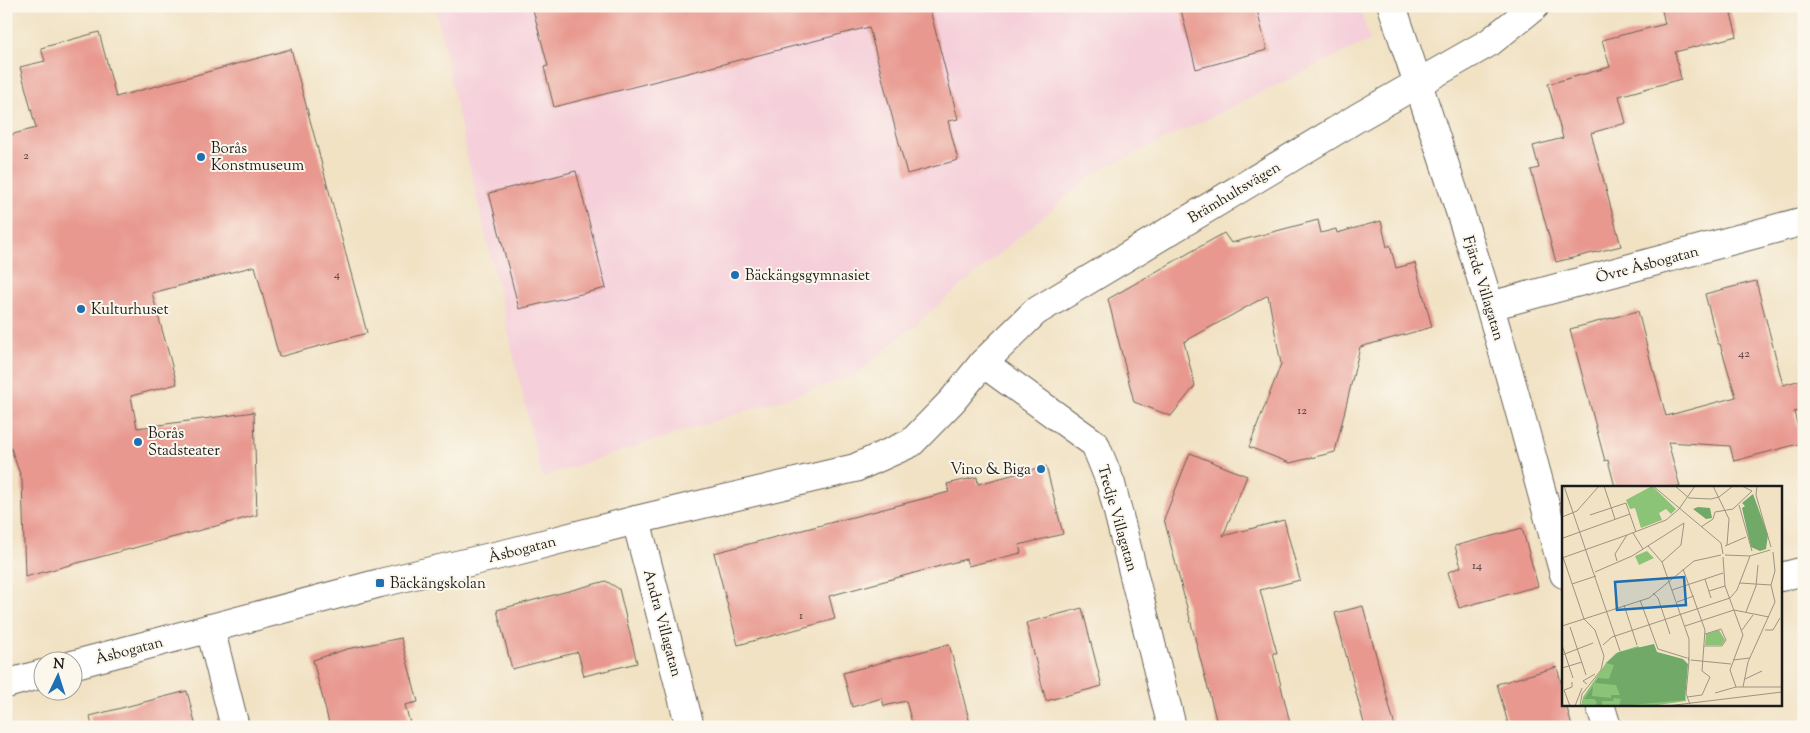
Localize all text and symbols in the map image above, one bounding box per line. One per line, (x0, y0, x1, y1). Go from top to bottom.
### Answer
place label: Borås Konstmuseum (211, 139, 305, 177)
house number: 2 (23, 147, 29, 165)
marker: Borås Konstmuseum (195, 151, 207, 163)
street label: Brämhultsvägen (1185, 157, 1285, 229)
street label: Fjärde Villagatan (1457, 233, 1509, 344)
street label: Övre Åsbogatan (1593, 241, 1701, 289)
house number: 4 (334, 266, 340, 284)
place label: Bäckängsgymnasiet (745, 266, 870, 287)
marker: Bäckängsgymnasiet (729, 269, 741, 281)
place label: Kulturhuset (91, 300, 169, 321)
marker: Kulturhuset (75, 303, 87, 315)
house number: 42 (1738, 345, 1750, 363)
house number: 12 (1297, 402, 1307, 420)
place label: Borås Stadsteater (148, 424, 220, 462)
marker: Borås Stadsteater (132, 436, 144, 448)
place label: Vino & Biga (950, 460, 1031, 481)
marker: Vino & Biga (1035, 463, 1047, 475)
street label: Tredje Villagatan (1091, 463, 1142, 574)
inset map (1562, 486, 1782, 706)
street label: Åsbogatan (486, 531, 559, 569)
house number: 14 (1472, 557, 1482, 575)
street label: Andra Villagatan (637, 567, 686, 680)
place label: Bäckängskolan (390, 574, 486, 595)
marker: Bäckängskolan (374, 577, 386, 589)
house number: 1 (799, 607, 803, 625)
street label: Åsbogatan (93, 631, 166, 671)
north arrow (32, 650, 82, 700)
text: N (52, 655, 65, 675)

